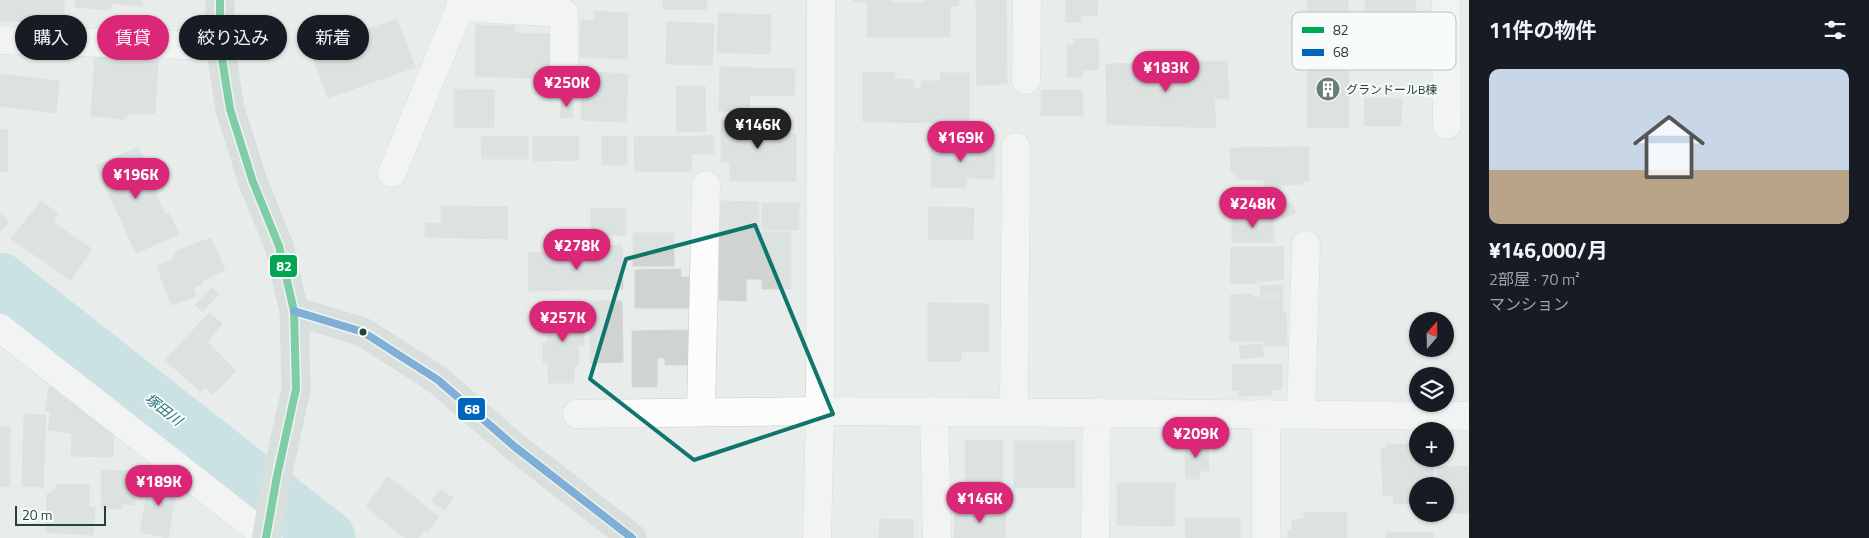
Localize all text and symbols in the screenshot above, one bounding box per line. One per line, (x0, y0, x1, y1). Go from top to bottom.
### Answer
legend (1292, 12, 1456, 70)
text: 11件の物件 (1489, 14, 1597, 46)
chip: 購入 (15, 15, 87, 60)
chip: 賃貸 (97, 15, 169, 60)
chip: 絞り込み (179, 15, 287, 60)
chip: 新着 (297, 15, 369, 60)
icon: filters (1821, 16, 1849, 44)
text: 82 (1333, 19, 1349, 40)
text: 68 (1333, 41, 1349, 62)
pin: ¥183K (1131, 51, 1201, 93)
text: ¥183K (1143, 55, 1189, 79)
pin: ¥250K (532, 66, 602, 108)
text: ¥250K (544, 70, 590, 94)
building icon: グランドールB棟 (1315, 76, 1341, 102)
place label: グランドールB棟 (1346, 80, 1437, 99)
icon: home (1624, 102, 1714, 192)
pin: ¥146K (723, 108, 793, 150)
text: ¥146K (735, 112, 781, 136)
pin: ¥169K (926, 120, 996, 163)
text: ¥169K (938, 125, 984, 149)
pin: ¥196K (101, 158, 171, 200)
text: ¥196K (113, 162, 159, 186)
pin: ¥248K (1218, 186, 1288, 229)
text: ¥248K (1230, 191, 1276, 215)
pin: ¥278K (542, 228, 612, 271)
text: ¥278K (554, 233, 600, 257)
text: ¥146,000/月 (1489, 234, 1608, 266)
line badge: 82 (269, 254, 298, 278)
text: 82 (276, 255, 292, 276)
text: 2部屋 · 70 m² (1489, 267, 1580, 291)
text: マンション (1489, 292, 1569, 316)
pin: ¥257K (528, 300, 598, 343)
text: ¥257K (540, 305, 586, 329)
north arrow (1409, 312, 1454, 358)
map controls (1409, 312, 1454, 522)
unlabelled marker (358, 327, 368, 337)
button: layers (1409, 367, 1454, 412)
water label: 塚田川 (141, 388, 189, 431)
line badge: 68 (457, 397, 486, 421)
text: 68 (464, 398, 480, 419)
pin: ¥209K (1161, 416, 1231, 459)
text: ¥209K (1173, 421, 1219, 445)
button: + (1409, 422, 1454, 467)
pin: ¥189K (124, 464, 194, 507)
text: ¥189K (136, 469, 182, 493)
button: − (1409, 477, 1454, 522)
pin: ¥146K (945, 482, 1015, 524)
text: ¥146K (957, 486, 1003, 510)
scale bar (15, 503, 106, 526)
text: 20 m (22, 504, 52, 525)

